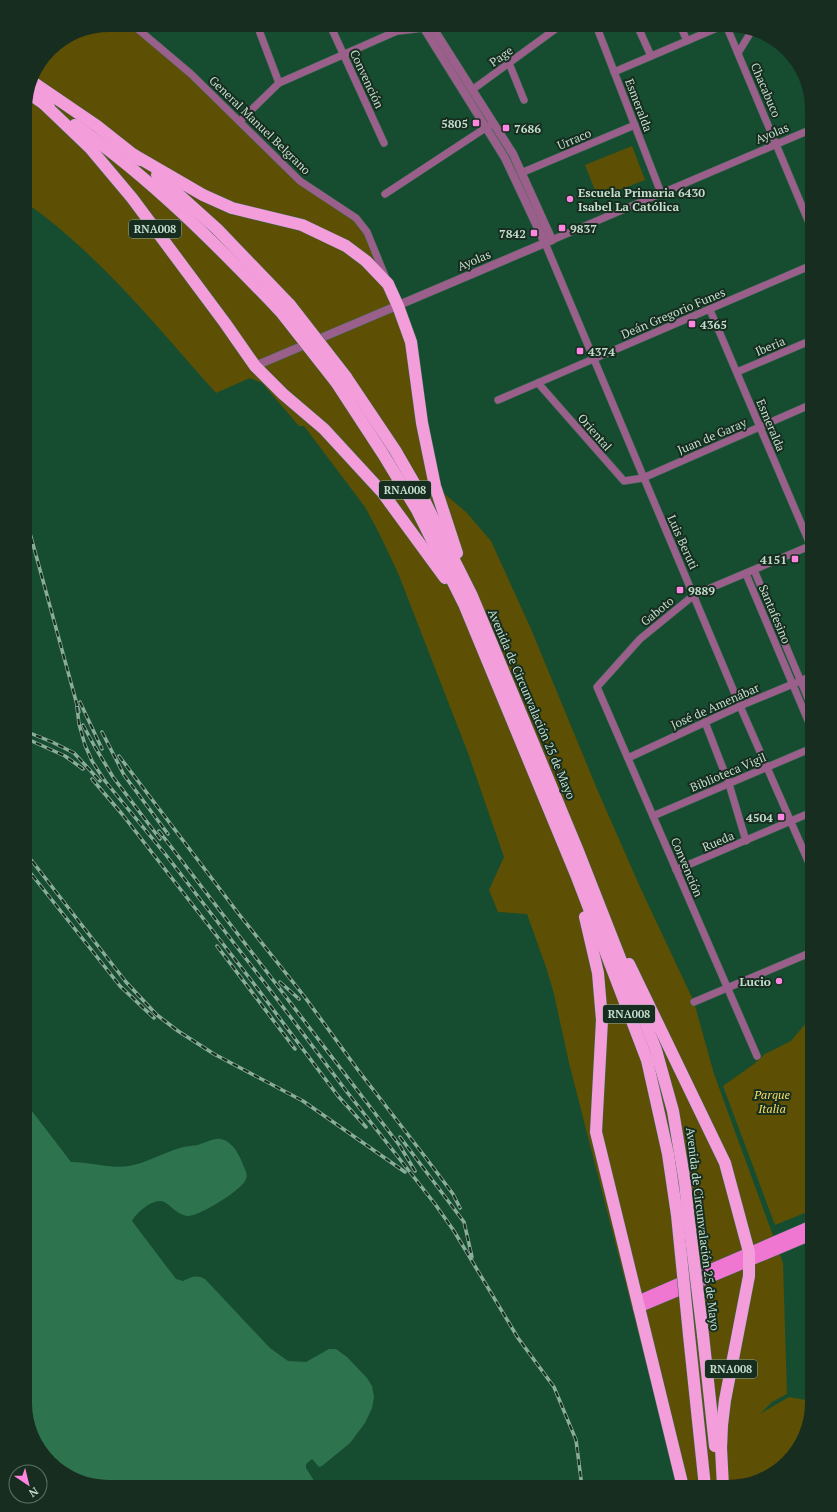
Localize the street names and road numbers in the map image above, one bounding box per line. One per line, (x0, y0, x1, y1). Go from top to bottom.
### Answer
street label: Page (486, 42, 516, 70)
street label: Convención (347, 47, 387, 111)
street label: Chacabuco (748, 60, 784, 120)
street label: General Manuel Belgrano (206, 73, 314, 178)
street label: Esmeralda (622, 76, 656, 134)
street label: Ayolas (753, 119, 791, 147)
street label: Urraco (555, 125, 594, 153)
road number: RNA008 (129, 220, 181, 238)
street label: Ayolas (455, 246, 493, 274)
street label: Deán Gregorio Funes (618, 284, 728, 342)
street label: Iberia (753, 333, 787, 359)
street label: Esmeralda (753, 396, 789, 454)
street label: Oriental (575, 410, 615, 454)
street label: Juan de Garay (675, 414, 750, 457)
road number: RNA008 (379, 481, 431, 499)
street label: Luis Beruti (664, 512, 702, 572)
street label: Santafesino (756, 582, 794, 646)
street label: Gaboto (637, 593, 677, 629)
street label: Avenida de Circunvalación 25 de Mayo (485, 607, 579, 801)
street label: José de Amenábar (668, 680, 762, 732)
street label: Biblioteca Vigil (688, 749, 769, 795)
street label: Rueda (700, 828, 736, 854)
street label: Convención (668, 835, 706, 899)
road number: RNA008 (603, 1005, 655, 1023)
street label: Avenida de Circunvalación 25 de Mayo (683, 1126, 723, 1332)
road number: RNA008 (705, 1360, 757, 1378)

